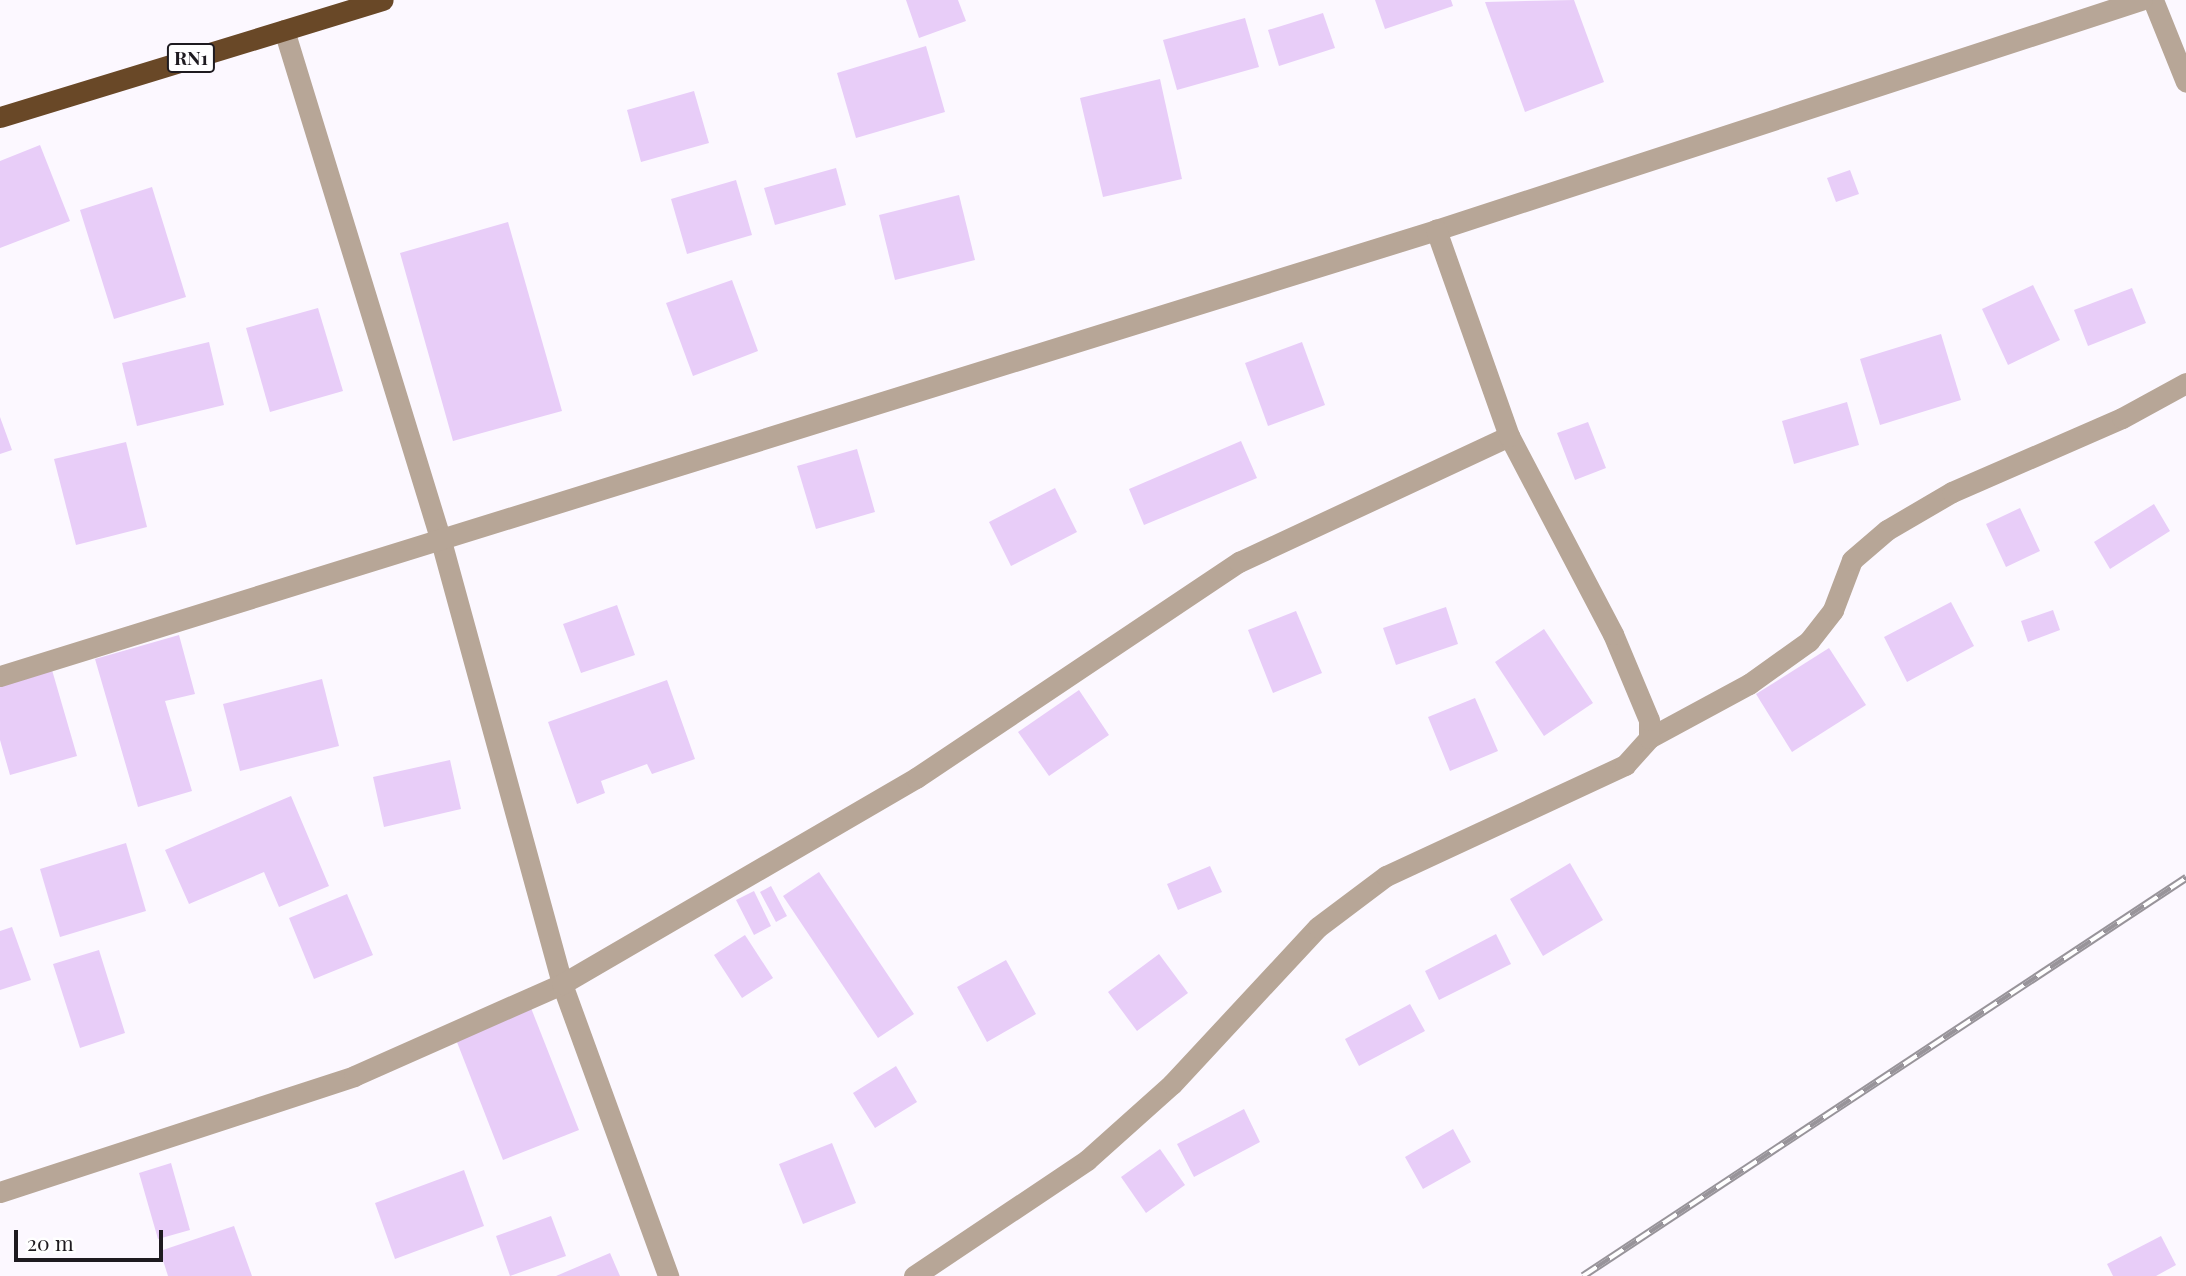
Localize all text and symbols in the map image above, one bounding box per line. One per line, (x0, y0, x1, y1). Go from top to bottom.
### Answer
road number: RN1 (166, 43, 216, 74)
scale bar (18, 1216, 166, 1260)
text: 20 m (27, 1228, 74, 1256)

